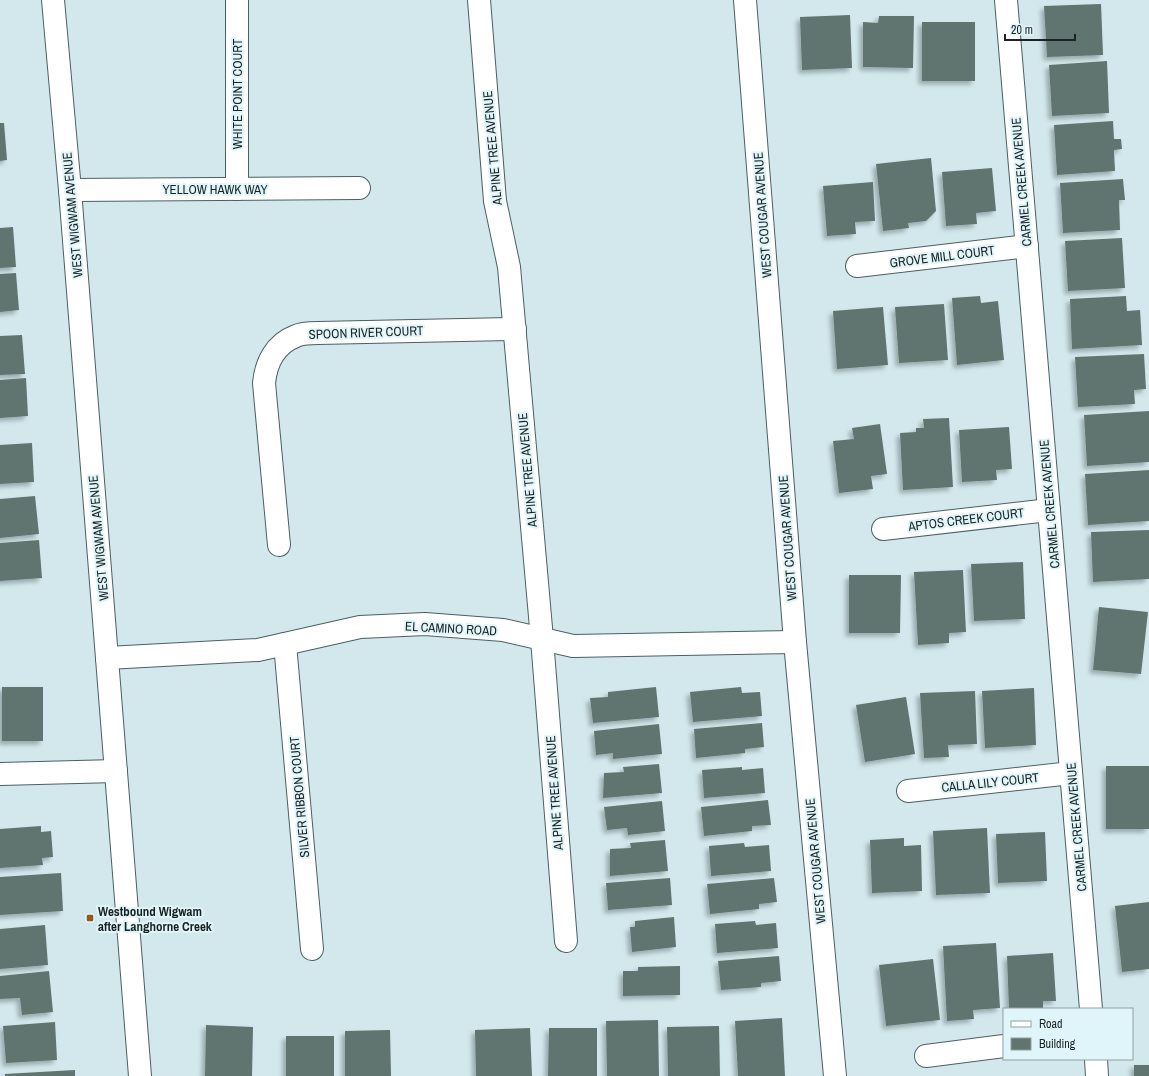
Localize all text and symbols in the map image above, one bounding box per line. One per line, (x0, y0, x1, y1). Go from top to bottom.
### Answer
scale bar (1005, 16, 1075, 42)
text: 20 m (1011, 22, 1033, 38)
street label: WHITE POINT COURT (229, 38, 246, 149)
street label: ALPINE TREE AVENUE (479, 90, 506, 207)
street label: CARMEL CREEK AVENUE (1007, 117, 1036, 247)
street label: WEST WIGWAM AVENUE (59, 151, 86, 278)
street label: WEST COUGAR AVENUE (750, 152, 775, 278)
street label: YELLOW HAWK WAY (162, 181, 268, 198)
street label: GROVE MILL COURT (889, 242, 996, 271)
street label: SPOON RIVER COURT (308, 322, 424, 343)
street label: ALPINE TREE AVENUE (514, 412, 541, 529)
street label: CARMEL CREEK AVENUE (1035, 439, 1064, 569)
street label: WEST WIGWAM AVENUE (85, 474, 112, 601)
street label: WEST COUGAR AVENUE (775, 475, 800, 601)
street label: APTOS CREEK COURT (906, 504, 1025, 535)
street label: EL CAMINO ROAD (405, 618, 498, 639)
street label: SILVER RIBBON COURT (286, 735, 313, 858)
street label: ALPINE TREE AVENUE (542, 735, 567, 852)
street label: CARMEL CREEK AVENUE (1062, 762, 1091, 892)
street label: CALLA LILY COURT (941, 769, 1040, 796)
street label: WEST COUGAR AVENUE (802, 798, 829, 924)
place label: Westbound Wigwam after Langhorne Creek (98, 903, 212, 935)
marker: Westbound Wigwam after Langhorne Creek (85, 913, 95, 923)
legend (1003, 1008, 1133, 1060)
text: Road (1039, 1016, 1063, 1032)
text: Building (1039, 1036, 1076, 1052)

